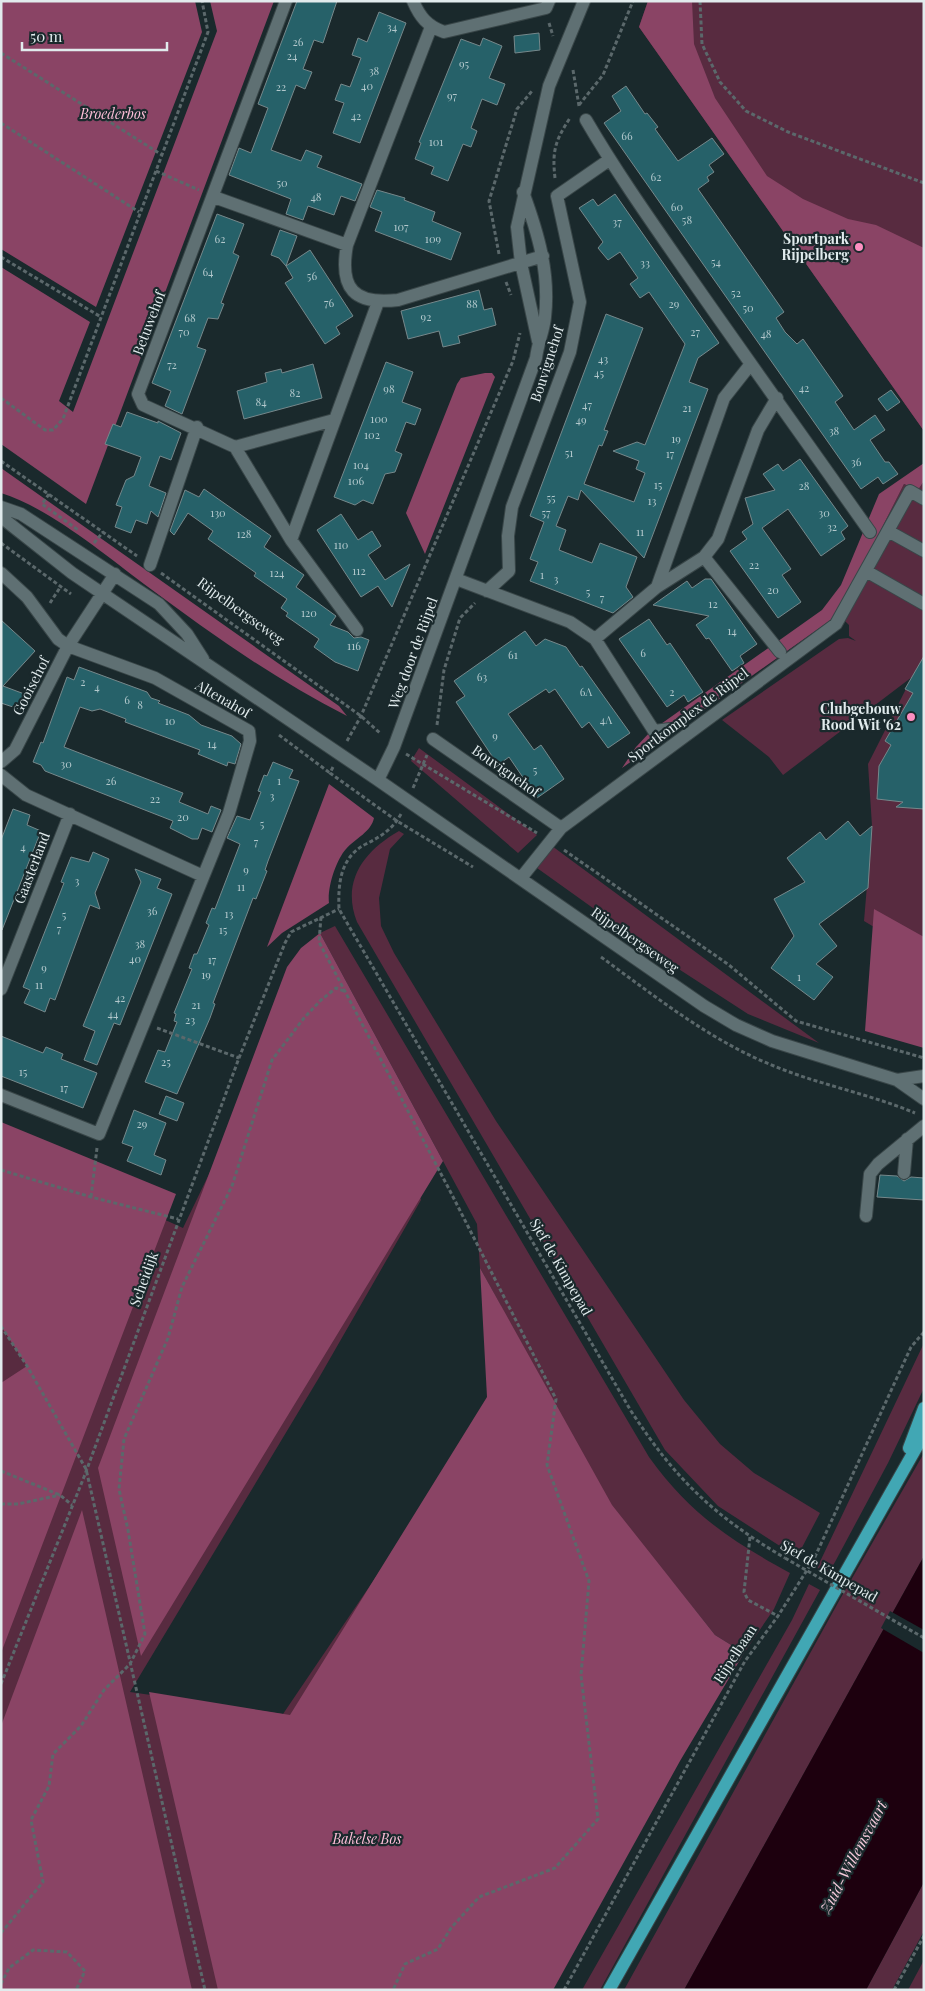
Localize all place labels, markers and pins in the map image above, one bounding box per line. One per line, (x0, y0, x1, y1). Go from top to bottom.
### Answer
place label: Sportpark Rijpelberg (781, 229, 850, 264)
marker: Sportpark Rijpelberg (853, 241, 865, 253)
place label: Clubgebouw Rood Wit '62 (820, 699, 902, 734)
marker: Clubgebouw Rood Wit '62 (905, 711, 917, 723)

